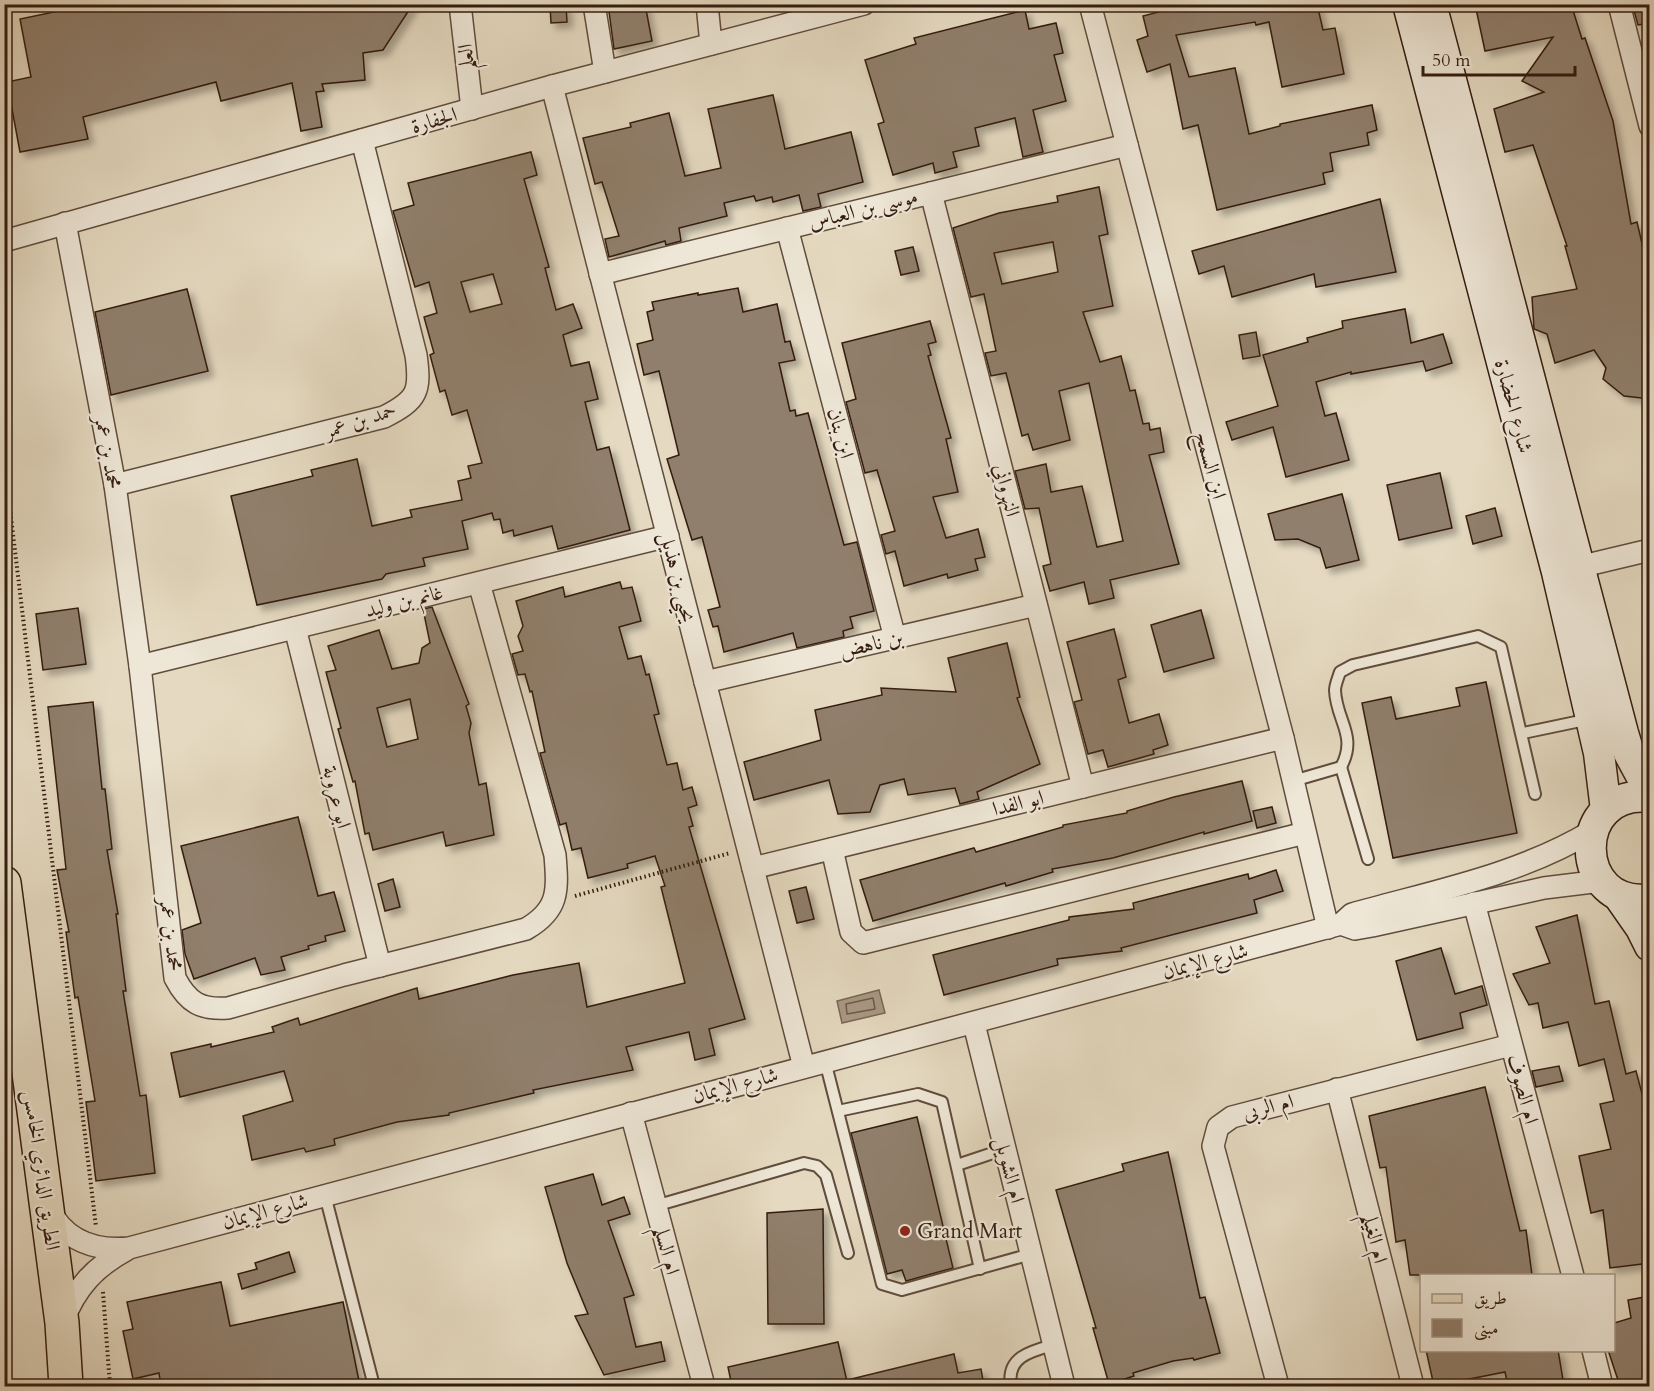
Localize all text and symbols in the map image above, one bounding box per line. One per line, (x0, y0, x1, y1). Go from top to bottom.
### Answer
scale bar (1423, 39, 1574, 77)
street label: العلم (451, 42, 488, 71)
text: 50 m (1432, 48, 1471, 73)
street label: الجفارة (408, 100, 461, 141)
street label: موسى بن العباس (805, 182, 921, 237)
street label: شارع الحضارة (1484, 356, 1540, 457)
street label: حمد بن عمر (318, 395, 400, 446)
street label: ابن بنان (820, 405, 861, 462)
street label: محمد بن عمر (86, 411, 128, 491)
street label: ابن السمح (1184, 428, 1233, 503)
street label: النهرواني (984, 461, 1027, 520)
street label: يحيى بن هذيل (649, 529, 703, 627)
street label: غانم بن وليد (362, 578, 447, 628)
street label: بن ناهض (836, 623, 906, 666)
street label: ابو عروبة (315, 763, 358, 831)
street label: ابو الفدا (989, 783, 1047, 824)
street label: محمد بن عمر (151, 893, 189, 973)
street label: شارع الإيمان (1159, 936, 1252, 990)
street label: ام الصوف (1496, 1051, 1546, 1128)
street label: شارع الإيمان (689, 1060, 782, 1114)
street label: ام الربى (1239, 1087, 1298, 1131)
street label: الطريق الدائري الخامس (15, 1088, 67, 1252)
street label: ام الشويل (984, 1134, 1032, 1207)
street label: شارع الإيمان (219, 1186, 312, 1240)
street label: ام الغيلم (1348, 1210, 1395, 1268)
place label: Grand Mart (917, 1217, 1023, 1246)
street label: ام السلم (640, 1222, 687, 1280)
marker: Grand Mart (898, 1224, 912, 1238)
legend (1420, 1274, 1615, 1352)
text: طريق (1474, 1286, 1507, 1311)
text: مبنى (1474, 1316, 1499, 1341)

